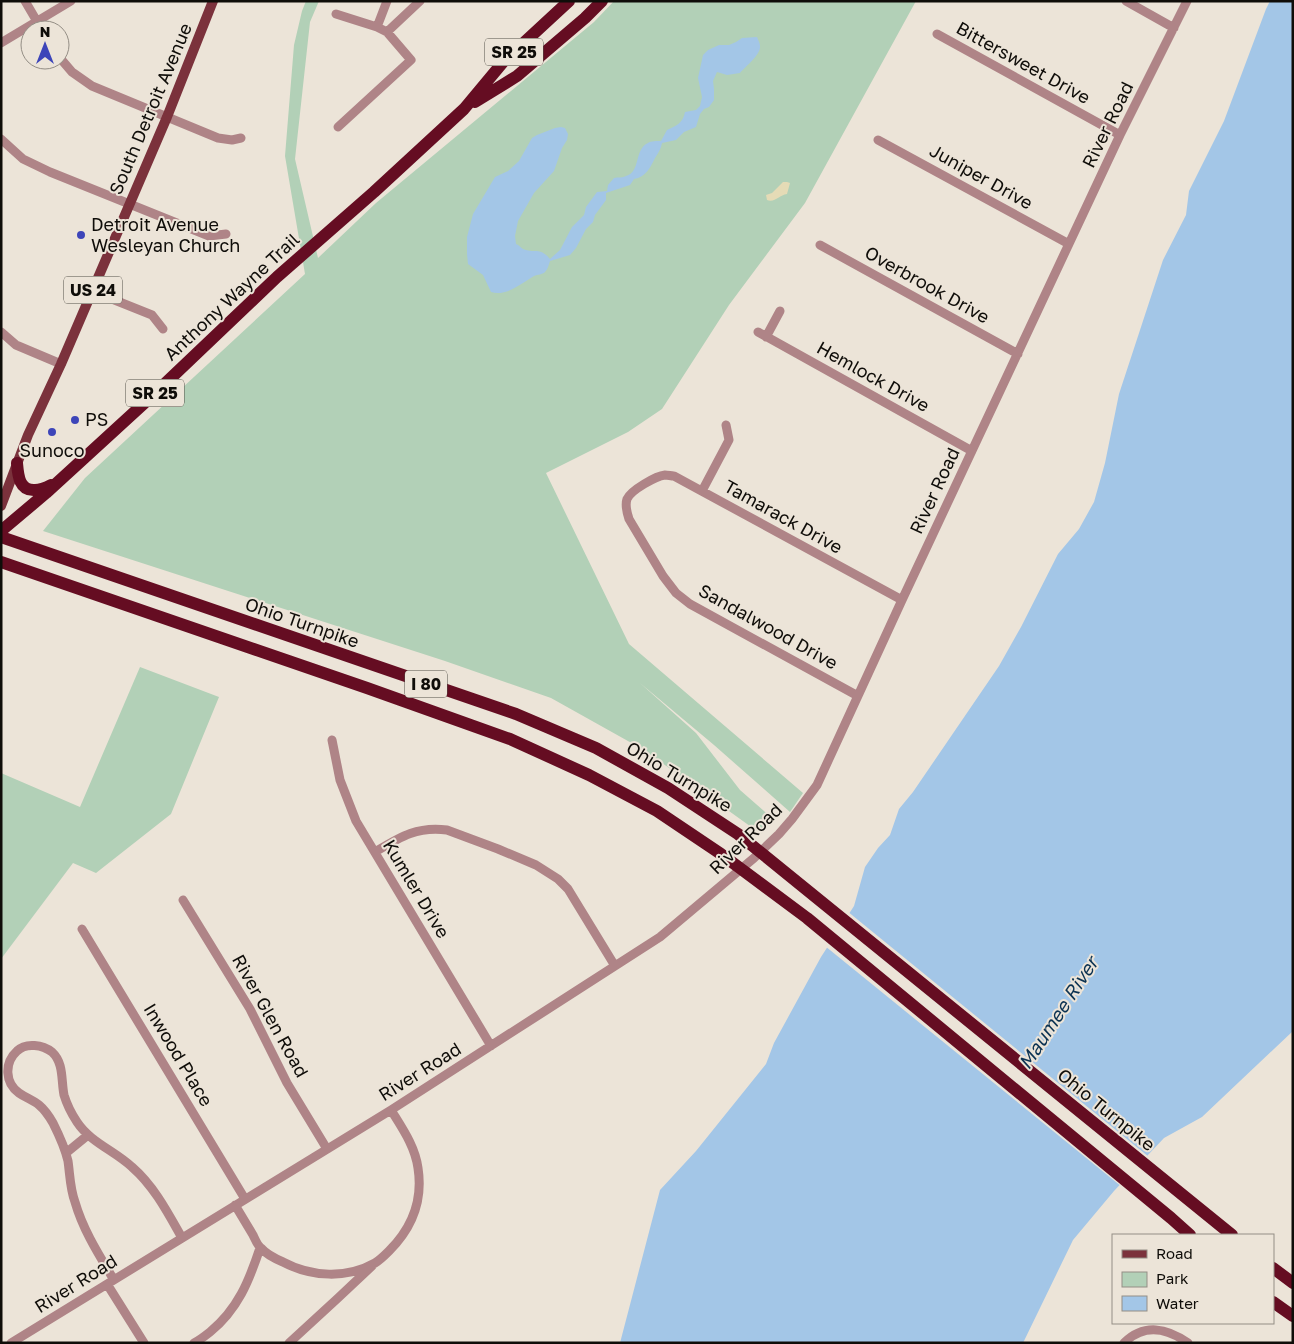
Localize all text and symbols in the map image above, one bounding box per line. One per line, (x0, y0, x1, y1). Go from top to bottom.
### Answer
street label: Bittersweet Drive (953, 16, 1094, 108)
north arrow (20, 20, 70, 70)
street label: South Detroit Avenue (104, 20, 196, 198)
text: N (40, 23, 50, 40)
road number: SR 25 (485, 38, 543, 66)
street label: River Road (1077, 78, 1137, 171)
street label: Juniper Drive (926, 139, 1037, 213)
place label: Detroit Avenue Wesleyan Church (91, 213, 240, 256)
street label: Anthony Wayne Trail (159, 228, 304, 365)
marker: Detroit Avenue Wesleyan Church (75, 229, 87, 241)
street label: Overbrook Drive (861, 241, 994, 328)
road number: US 24 (64, 276, 122, 304)
street label: Hemlock Drive (813, 336, 934, 416)
road number: SR 25 (126, 379, 184, 406)
place label: PS (85, 408, 108, 430)
marker: PS (69, 414, 81, 426)
marker: Sunoco (46, 426, 58, 438)
place label: Sunoco (20, 439, 84, 461)
street label: River Road (905, 444, 964, 537)
street label: Tamarack Drive (720, 475, 847, 558)
street label: Sandalwood Drive (695, 579, 842, 674)
street label: Ohio Turnpike (242, 592, 362, 652)
road number: I 80 (405, 671, 447, 698)
street label: Ohio Turnpike (623, 736, 736, 816)
street label: River Road (704, 798, 786, 878)
street label: Kumler Drive (379, 835, 455, 942)
street label: River Glen Road (228, 950, 314, 1081)
water label: Maumee River (1013, 950, 1104, 1073)
street label: Inwood Place (140, 999, 218, 1110)
street label: River Road (374, 1037, 465, 1105)
street label: Ohio Turnpike (1053, 1063, 1160, 1155)
legend (1112, 1234, 1274, 1324)
text: Road (1156, 1244, 1193, 1262)
street label: River Road (30, 1249, 121, 1317)
text: Park (1156, 1269, 1189, 1287)
text: Water (1156, 1294, 1199, 1312)

